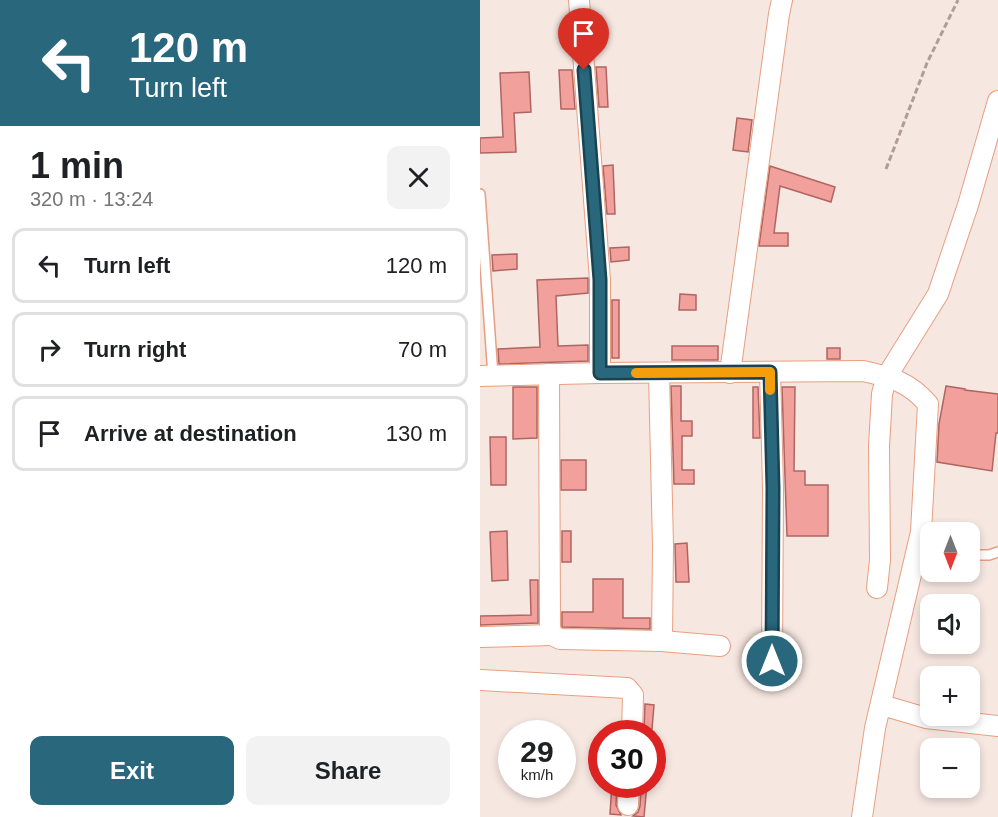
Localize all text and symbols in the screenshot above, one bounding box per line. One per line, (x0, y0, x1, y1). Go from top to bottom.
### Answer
pin (558, 8, 609, 70)
icon: arrive (567, 17, 600, 50)
icon: left (30, 24, 108, 102)
text: 120 m (129, 24, 248, 71)
text: Turn left (129, 73, 227, 103)
text: 1 min (30, 145, 124, 186)
button: close (387, 146, 450, 209)
text: 320 m · 13:24 (30, 188, 153, 210)
icon: left (33, 249, 66, 282)
text: Turn left (84, 253, 170, 278)
text: 120 m (386, 253, 447, 278)
icon: right (33, 333, 66, 366)
text: Turn right (84, 337, 186, 362)
text: 70 m (398, 337, 447, 362)
icon: arrive (33, 417, 66, 450)
text: Arrive at destination (84, 421, 297, 446)
text: 130 m (386, 421, 447, 446)
north arrow (920, 522, 980, 582)
map controls (920, 522, 980, 798)
button: sound (920, 594, 980, 654)
position arrow (740, 629, 804, 693)
button: + (920, 666, 980, 726)
speed limit sign: 30 (588, 720, 666, 798)
text: 29 (520, 735, 554, 768)
button: Exit (30, 736, 234, 805)
button: Share (246, 736, 450, 805)
button: − (920, 738, 980, 798)
text: km/h (521, 766, 553, 783)

